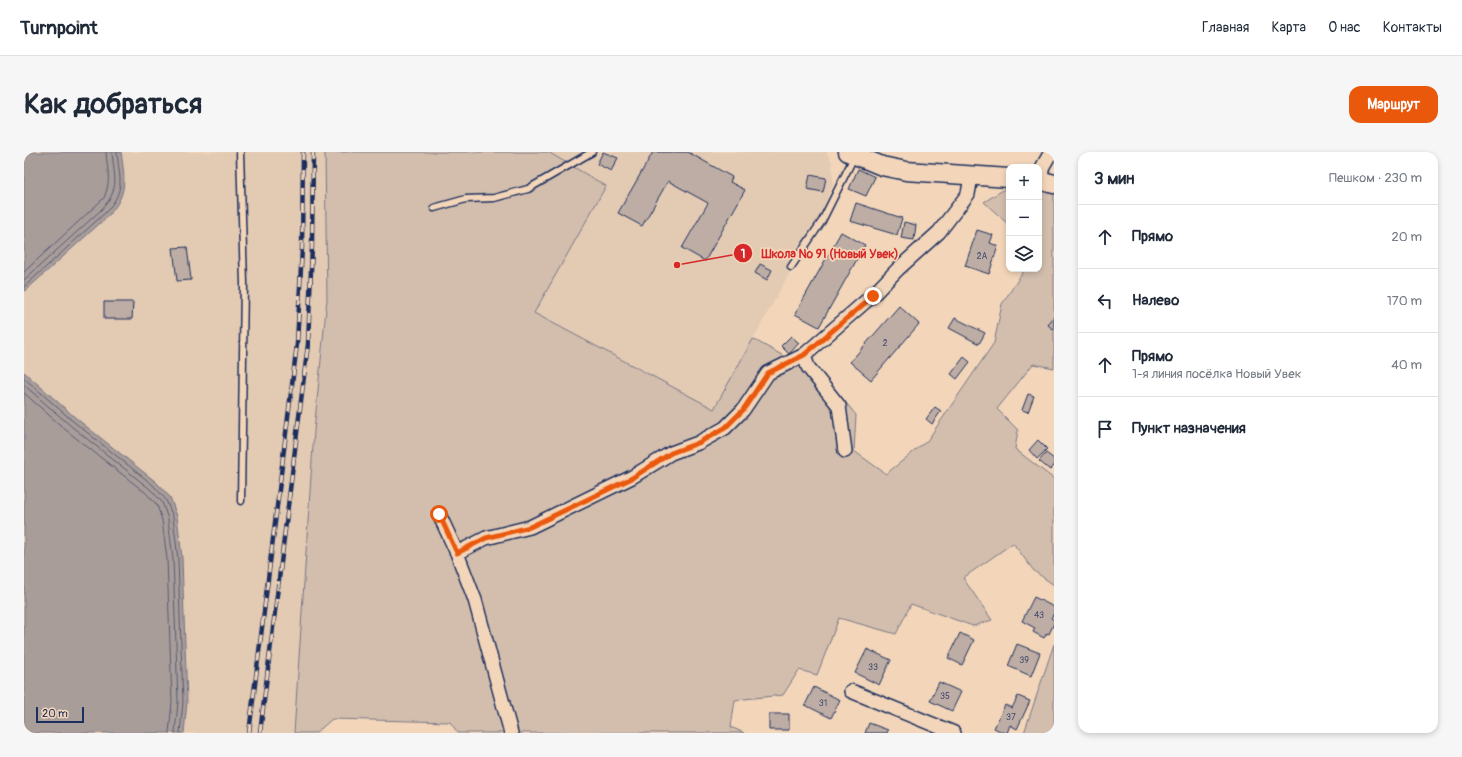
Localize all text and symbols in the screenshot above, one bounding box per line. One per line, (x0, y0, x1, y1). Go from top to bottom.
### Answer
text: Turnpoint (20, 16, 98, 40)
text: Главная (1202, 19, 1249, 36)
text: Карта (1271, 19, 1306, 36)
text: О нас (1328, 19, 1361, 36)
text: Контакты (1383, 19, 1442, 36)
button: Маршрут (1349, 86, 1438, 123)
text: Как добраться (24, 87, 202, 122)
map controls (1006, 164, 1042, 272)
button: + (1006, 164, 1042, 200)
text: 3 мин (1094, 168, 1134, 189)
text: Пешком · 230 m (1329, 170, 1422, 186)
button: − (1006, 200, 1042, 236)
icon: ahead (1094, 226, 1116, 248)
text: Прямо (1132, 227, 1173, 246)
text: 20 m (1391, 229, 1422, 245)
button: layers (1006, 236, 1042, 272)
callout: Школа № 91 (Новый Увек) (733, 241, 906, 265)
text: 1 (741, 247, 745, 262)
text: Школа № 91 (Новый Увек) (761, 247, 898, 262)
house number: 2А (977, 251, 988, 262)
route end (864, 287, 882, 305)
icon: left (1094, 290, 1116, 312)
text: Налево (1132, 291, 1179, 310)
text: 170 m (1387, 293, 1422, 309)
house number: 2 (882, 338, 888, 349)
text: Прямо (1132, 347, 1173, 366)
icon: ahead (1094, 354, 1116, 376)
text: 40 m (1391, 357, 1422, 373)
text: 1-я линия посёлка Новый Увек (1132, 366, 1301, 382)
icon: arrive (1094, 418, 1116, 440)
text: Пункт назначения (1132, 419, 1246, 438)
route start (430, 505, 448, 523)
house number: 43 (1034, 610, 1044, 621)
house number: 39 (1019, 655, 1029, 666)
house number: 33 (868, 662, 878, 673)
house number: 35 (940, 691, 950, 702)
house number: 31 (819, 698, 827, 709)
scale bar (36, 705, 84, 724)
text: 20 m (42, 707, 68, 720)
house number: 37 (1006, 712, 1016, 723)

